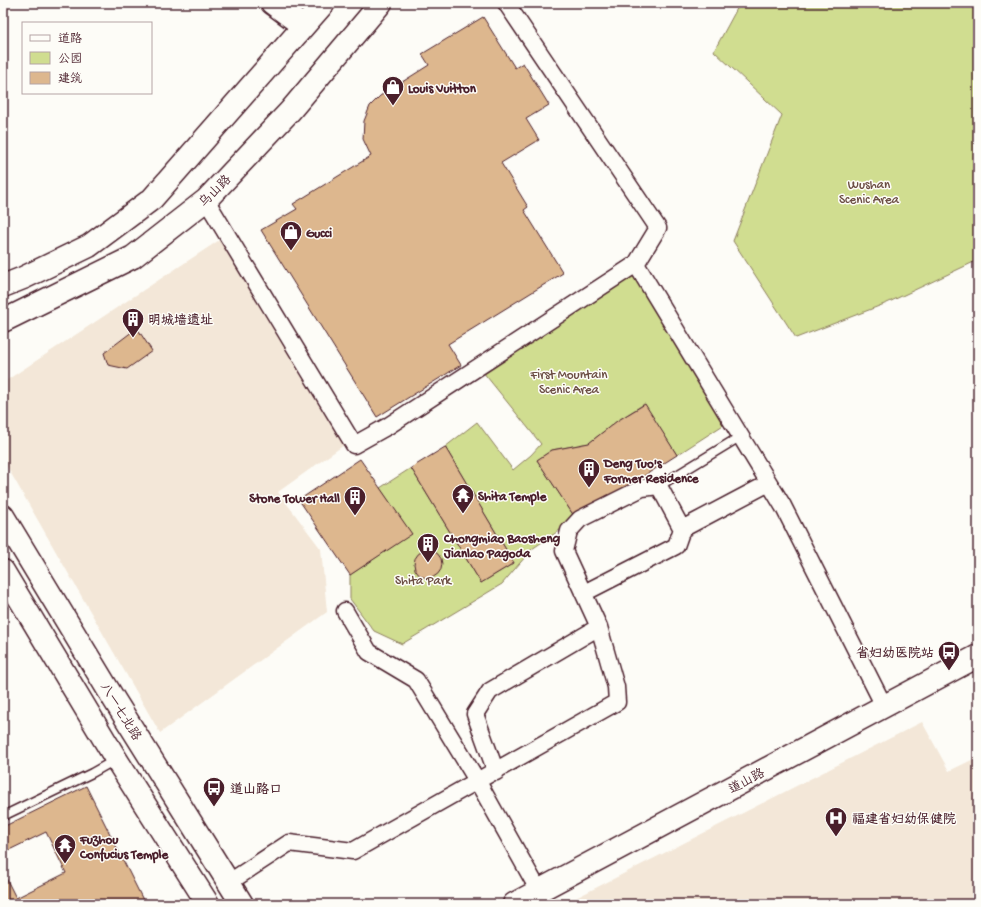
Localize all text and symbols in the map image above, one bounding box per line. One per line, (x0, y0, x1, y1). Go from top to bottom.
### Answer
legend (22, 22, 152, 94)
text: 道路 (58, 32, 82, 47)
text: 公园 (58, 52, 82, 67)
text: 建筑 (58, 72, 82, 87)
shop icon: Louis Vuitton (380, 74, 406, 107)
place label: Louis Vuitton (408, 82, 477, 97)
street label: 乌山路 (196, 172, 235, 211)
park label: Wushan Scenic Area (839, 178, 900, 208)
shop icon: Gucci (278, 219, 304, 252)
place label: Gucci (306, 227, 332, 242)
building icon: 明城墙遗址 (120, 306, 146, 339)
place label: 明城墙遗址 (148, 313, 213, 329)
park label: First Mountain Scenic Area (530, 368, 608, 398)
building icon: Deng Tuo's Former Residence (576, 456, 602, 489)
place label: Deng Tuo's Former Residence (603, 457, 700, 487)
temple icon: Shita Temple (450, 482, 476, 515)
building icon: Stone Tower Hall (342, 484, 368, 517)
place label: Shita Temple (478, 490, 548, 506)
place label: Stone Tower Hall (249, 492, 340, 507)
building icon: Chongmiao Baosheng Jianlao Pagoda (415, 531, 441, 564)
place label: Chongmiao Baosheng Jianlao Pagoda (443, 532, 561, 562)
park label: Shita Park (395, 574, 452, 589)
bus stop icon: 省妇幼医院站 (936, 639, 962, 672)
place label: 省妇幼医院站 (856, 645, 934, 662)
street label: 八一七北路 (96, 680, 144, 744)
street label: 道山路 (726, 766, 768, 798)
bus stop icon: 道山路口 (201, 775, 227, 808)
place label: 道山路口 (230, 782, 282, 798)
hospital icon: 福建省妇幼保健院 (823, 805, 849, 838)
place label: 福建省妇幼保健院 (852, 811, 956, 828)
temple icon: Fuzhou Confucius Temple (52, 832, 78, 865)
place label: Fuzhou Confucius Temple (79, 833, 169, 864)

